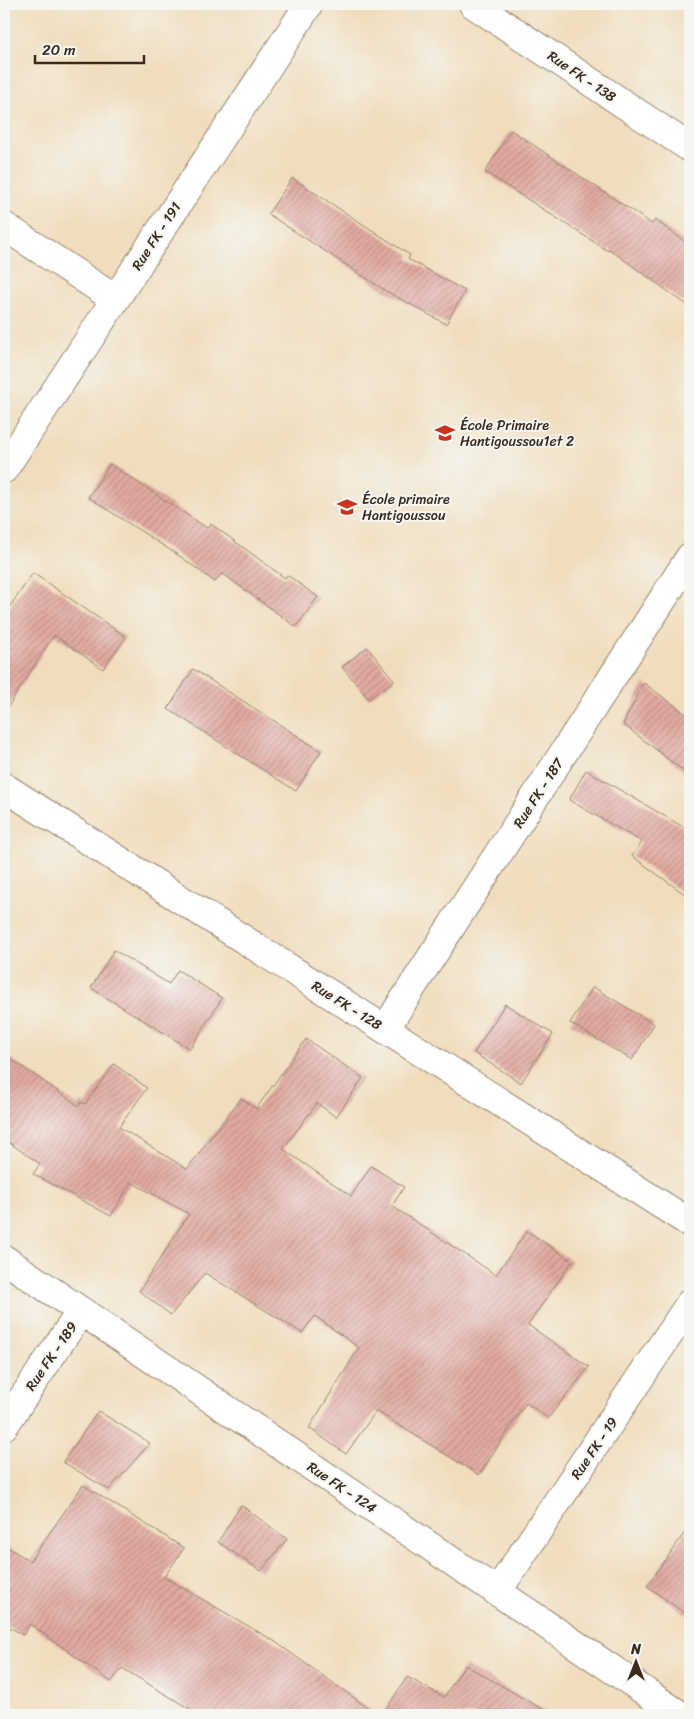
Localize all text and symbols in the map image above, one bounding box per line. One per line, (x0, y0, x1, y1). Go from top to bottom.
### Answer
scale bar (35, 32, 144, 64)
text: 20 m (42, 37, 76, 63)
street label: Rue FK - 138 (542, 44, 622, 109)
street label: Rue FK - 191 (125, 197, 188, 275)
place label: École Primaire Hantigoussou1et 2 (460, 413, 574, 454)
school or university icon: École Primaire Hantigoussou1et 2 (434, 422, 456, 444)
place label: École primaire Hantigoussou (362, 487, 450, 528)
school or university icon: École primaire Hantigoussou (336, 496, 358, 518)
street label: Rue FK - 187 (506, 752, 571, 833)
street label: Rue FK - 128 (307, 974, 387, 1037)
street label: Rue FK - 189 (19, 1316, 84, 1396)
street label: Rue FK - 19 (564, 1411, 625, 1485)
street label: Rue FK - 124 (302, 1455, 382, 1520)
north arrow (612, 1636, 662, 1686)
text: N (630, 1637, 641, 1662)

